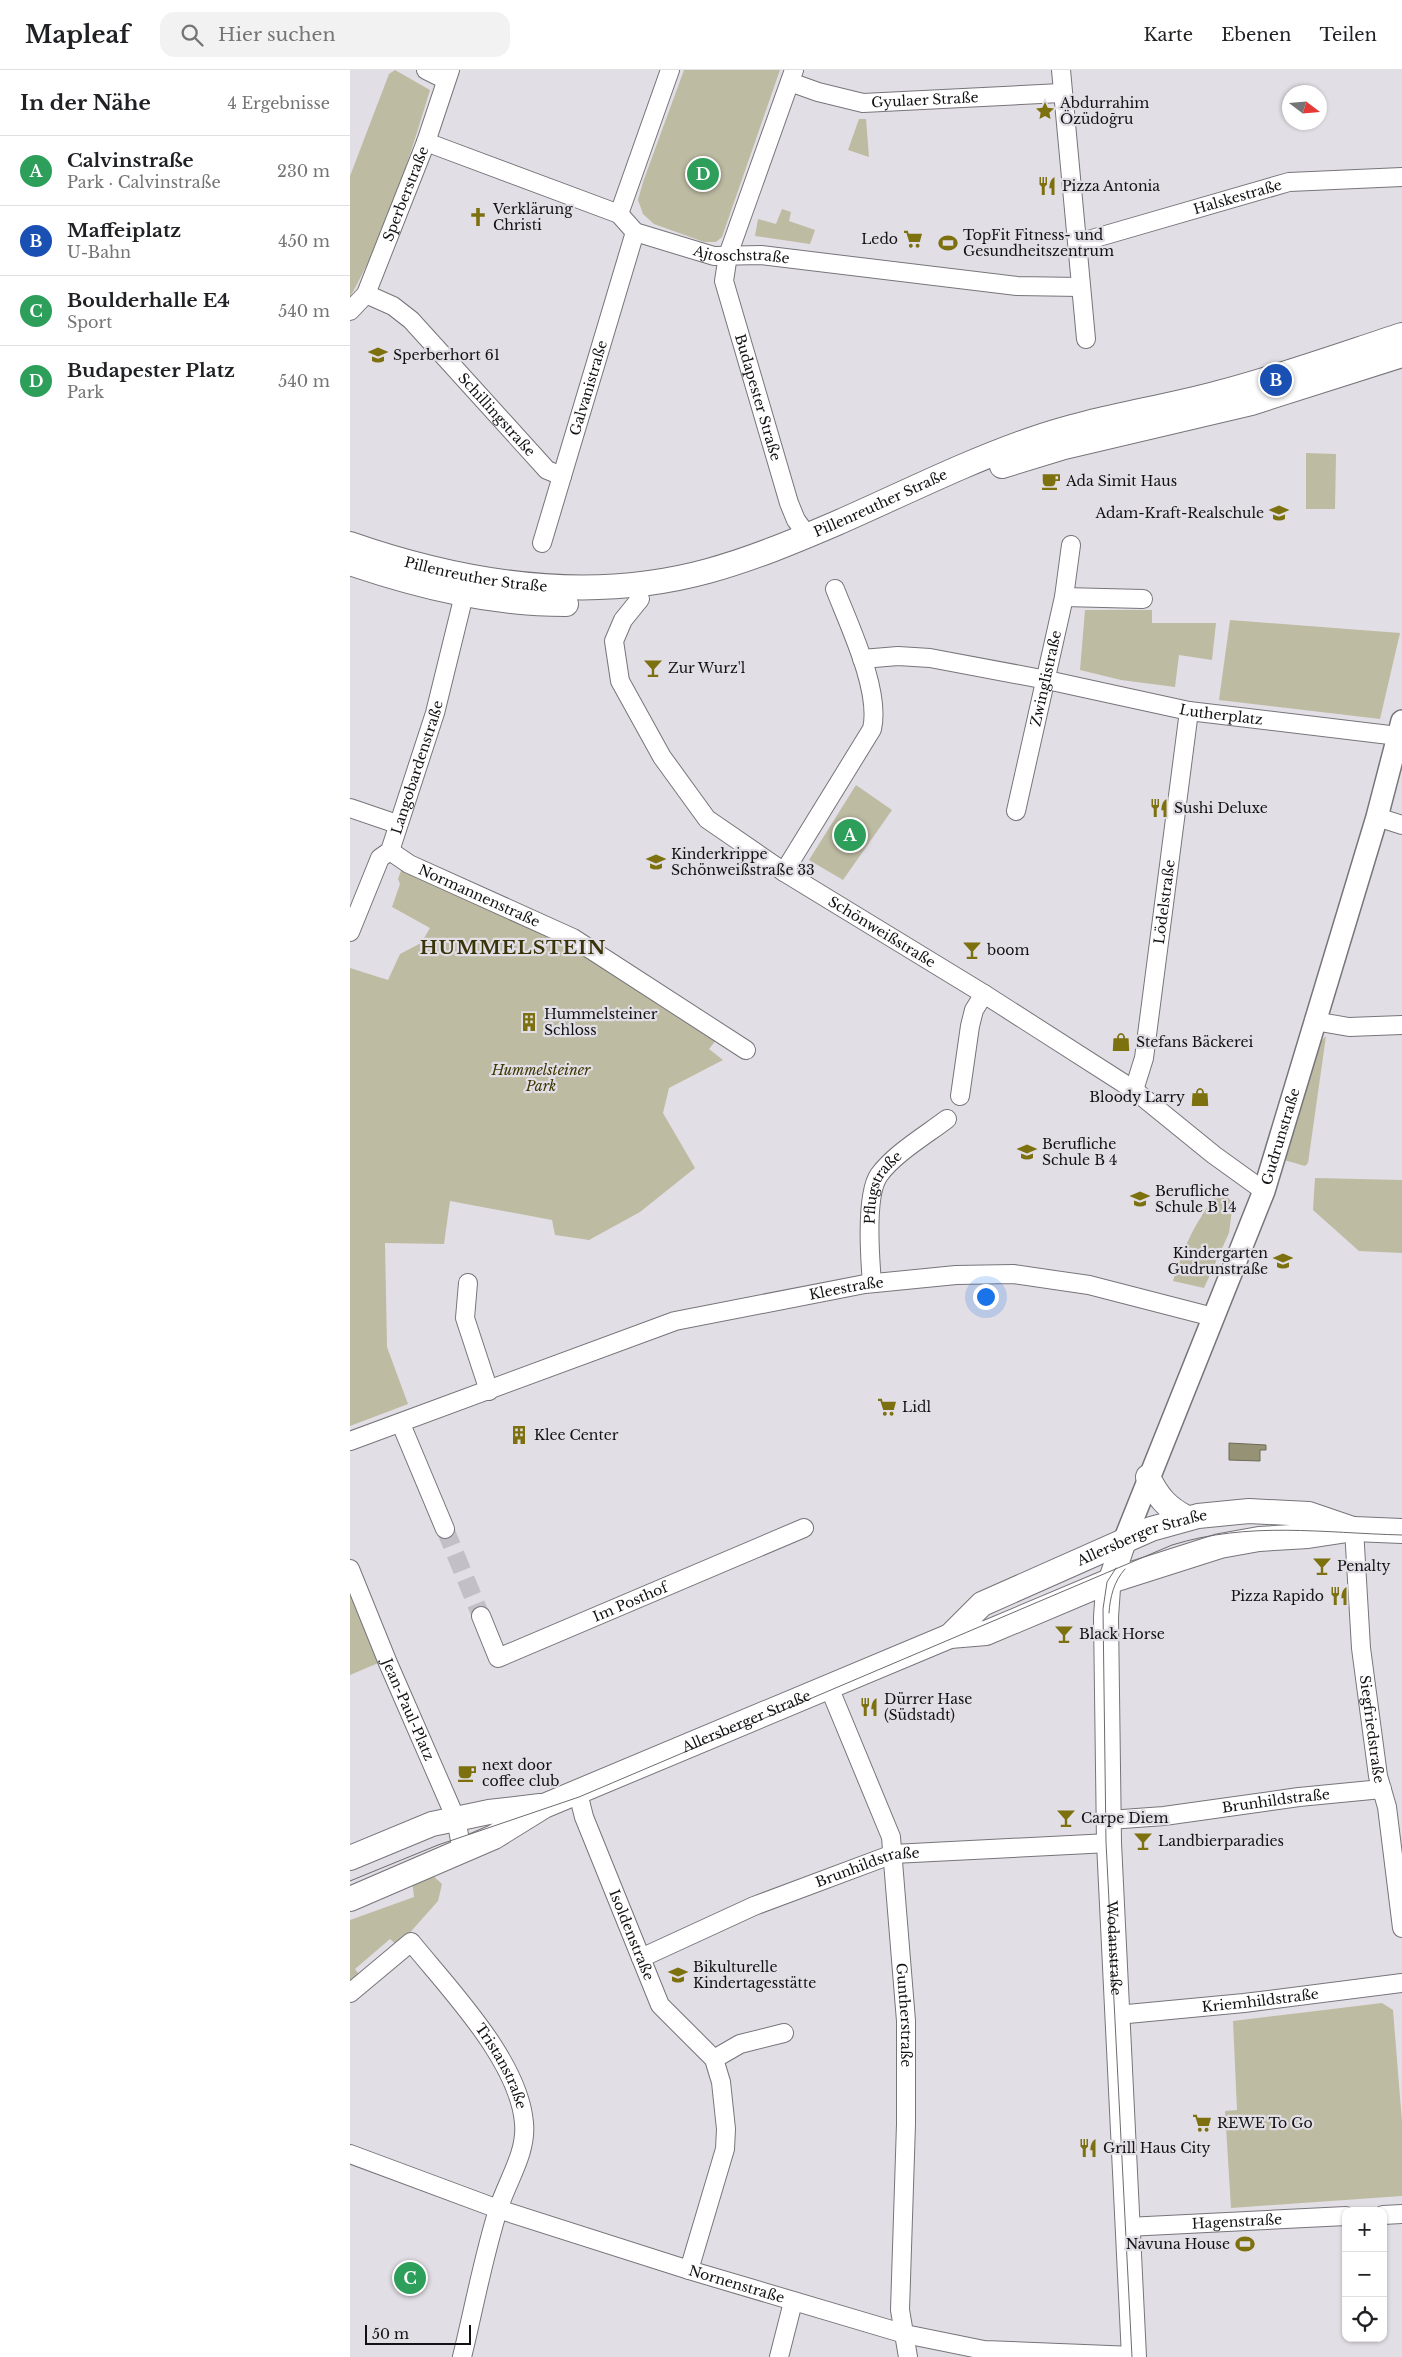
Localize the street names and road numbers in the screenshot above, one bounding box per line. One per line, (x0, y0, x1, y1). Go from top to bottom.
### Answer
street label: Gyulaer Straße (871, 88, 979, 112)
street label: Sperberstraße (379, 144, 432, 244)
street label: Halskestraße (1191, 176, 1284, 218)
street label: Ajtoschstraße (690, 241, 791, 267)
street label: Budapester Straße (731, 332, 785, 463)
street label: Galvanistraße (566, 338, 611, 438)
street label: Schillingstraße (454, 369, 539, 460)
street label: Pillenreuther Straße (811, 465, 950, 541)
street label: Pillenreuther Straße (403, 553, 548, 595)
street label: Zwinglistraße (1026, 628, 1065, 728)
street label: Langobardenstraße (387, 699, 447, 836)
street label: Lutherplatz (1178, 700, 1264, 729)
street label: Lödelstraße (1150, 858, 1179, 945)
street label: Normannenstraße (416, 860, 543, 931)
street label: Schönweißstraße (825, 892, 939, 971)
street label: Gudrunstraße (1257, 1086, 1304, 1187)
street label: Pflugstraße (861, 1147, 906, 1225)
street label: Kleestraße (808, 1273, 884, 1304)
street label: Allersberger Straße (1073, 1506, 1208, 1570)
street label: Im Posthof (590, 1577, 672, 1626)
street label: Jean-Paul-Platz (377, 1654, 438, 1763)
street label: Siegfriedstraße (1356, 1674, 1389, 1785)
street label: Allersberger Straße (678, 1686, 813, 1757)
street label: Brunhildstraße (1221, 1785, 1331, 1817)
street label: Brunhildstraße (813, 1844, 920, 1891)
street label: Isoldenstraße (605, 1887, 658, 1983)
street label: Wodanstraße (1103, 1899, 1125, 1996)
street label: Guntherstraße (892, 1962, 915, 2067)
street label: Kriemhildstraße (1201, 1985, 1320, 2016)
street label: Tristanstraße (471, 2020, 531, 2111)
street label: Hagenstraße (1191, 2210, 1282, 2233)
street label: Nornenstraße (687, 2261, 787, 2307)

